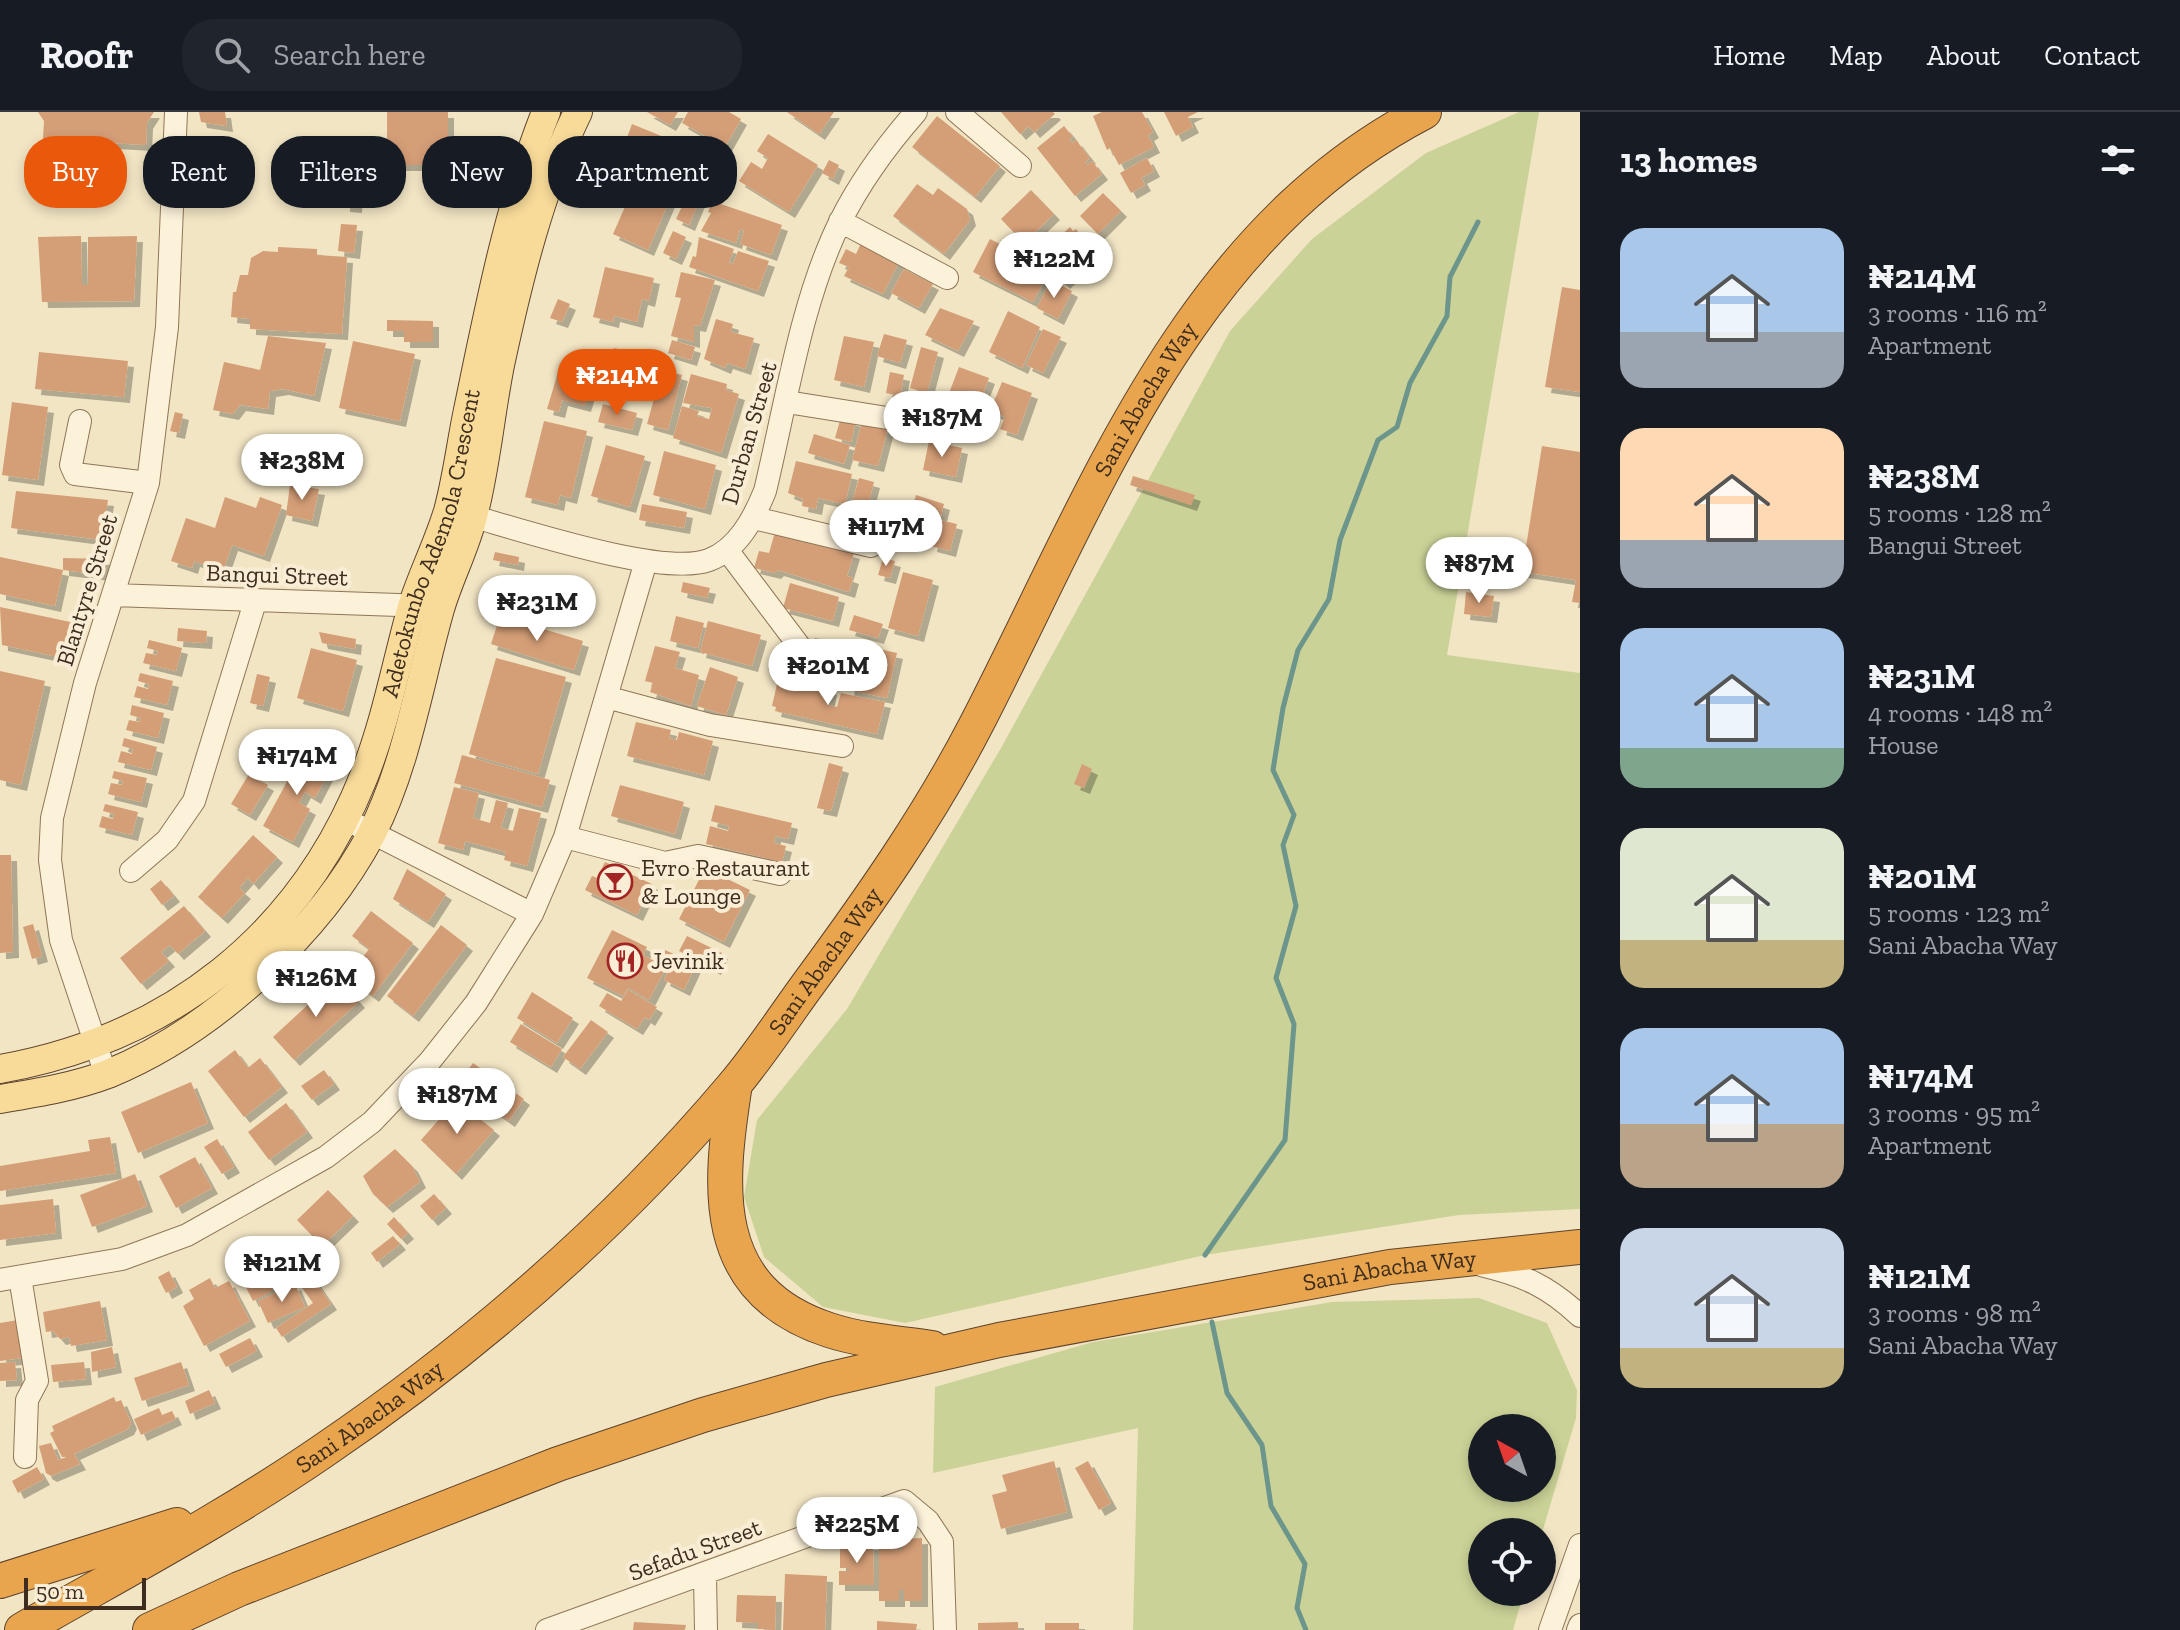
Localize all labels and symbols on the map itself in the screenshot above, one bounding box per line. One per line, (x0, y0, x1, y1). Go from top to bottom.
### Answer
pin: ₦122M (998, 232, 1110, 300)
street label: Sani Abacha Way (1088, 315, 1203, 481)
pin: ₦214M (561, 349, 673, 417)
street label: Durban Street (714, 358, 783, 508)
street label: Adetokunbo Ademola Crescent (375, 386, 486, 700)
pin: ₦187M (886, 391, 998, 459)
pin: ₦238M (246, 434, 358, 502)
pin: ₦117M (830, 500, 942, 568)
street label: Blantyre Street (50, 510, 123, 669)
pin: ₦87M (1432, 537, 1526, 605)
street label: Bangui Street (206, 558, 349, 591)
pin: ₦231M (481, 575, 593, 643)
pin: ₦201M (772, 639, 884, 707)
pin: ₦174M (241, 729, 353, 797)
place label: Evro Restaurant & Lounge (641, 853, 810, 910)
bar icon: Evro Restaurant & Lounge (596, 863, 634, 901)
street label: Sani Abacha Way (762, 881, 888, 1040)
restaurant icon: Jevinik (606, 942, 644, 980)
place label: Jevinik (651, 946, 725, 975)
pin: ₦126M (260, 951, 372, 1019)
pin: ₦187M (401, 1068, 513, 1136)
pin: ₦121M (226, 1236, 338, 1304)
street label: Sani Abacha Way (1300, 1243, 1478, 1297)
street label: Sani Abacha Way (290, 1353, 449, 1479)
north arrow (1468, 1414, 1556, 1502)
pin: ₦225M (801, 1497, 913, 1565)
street label: Sefadu Street (625, 1512, 765, 1587)
scale bar (24, 1574, 146, 1610)

